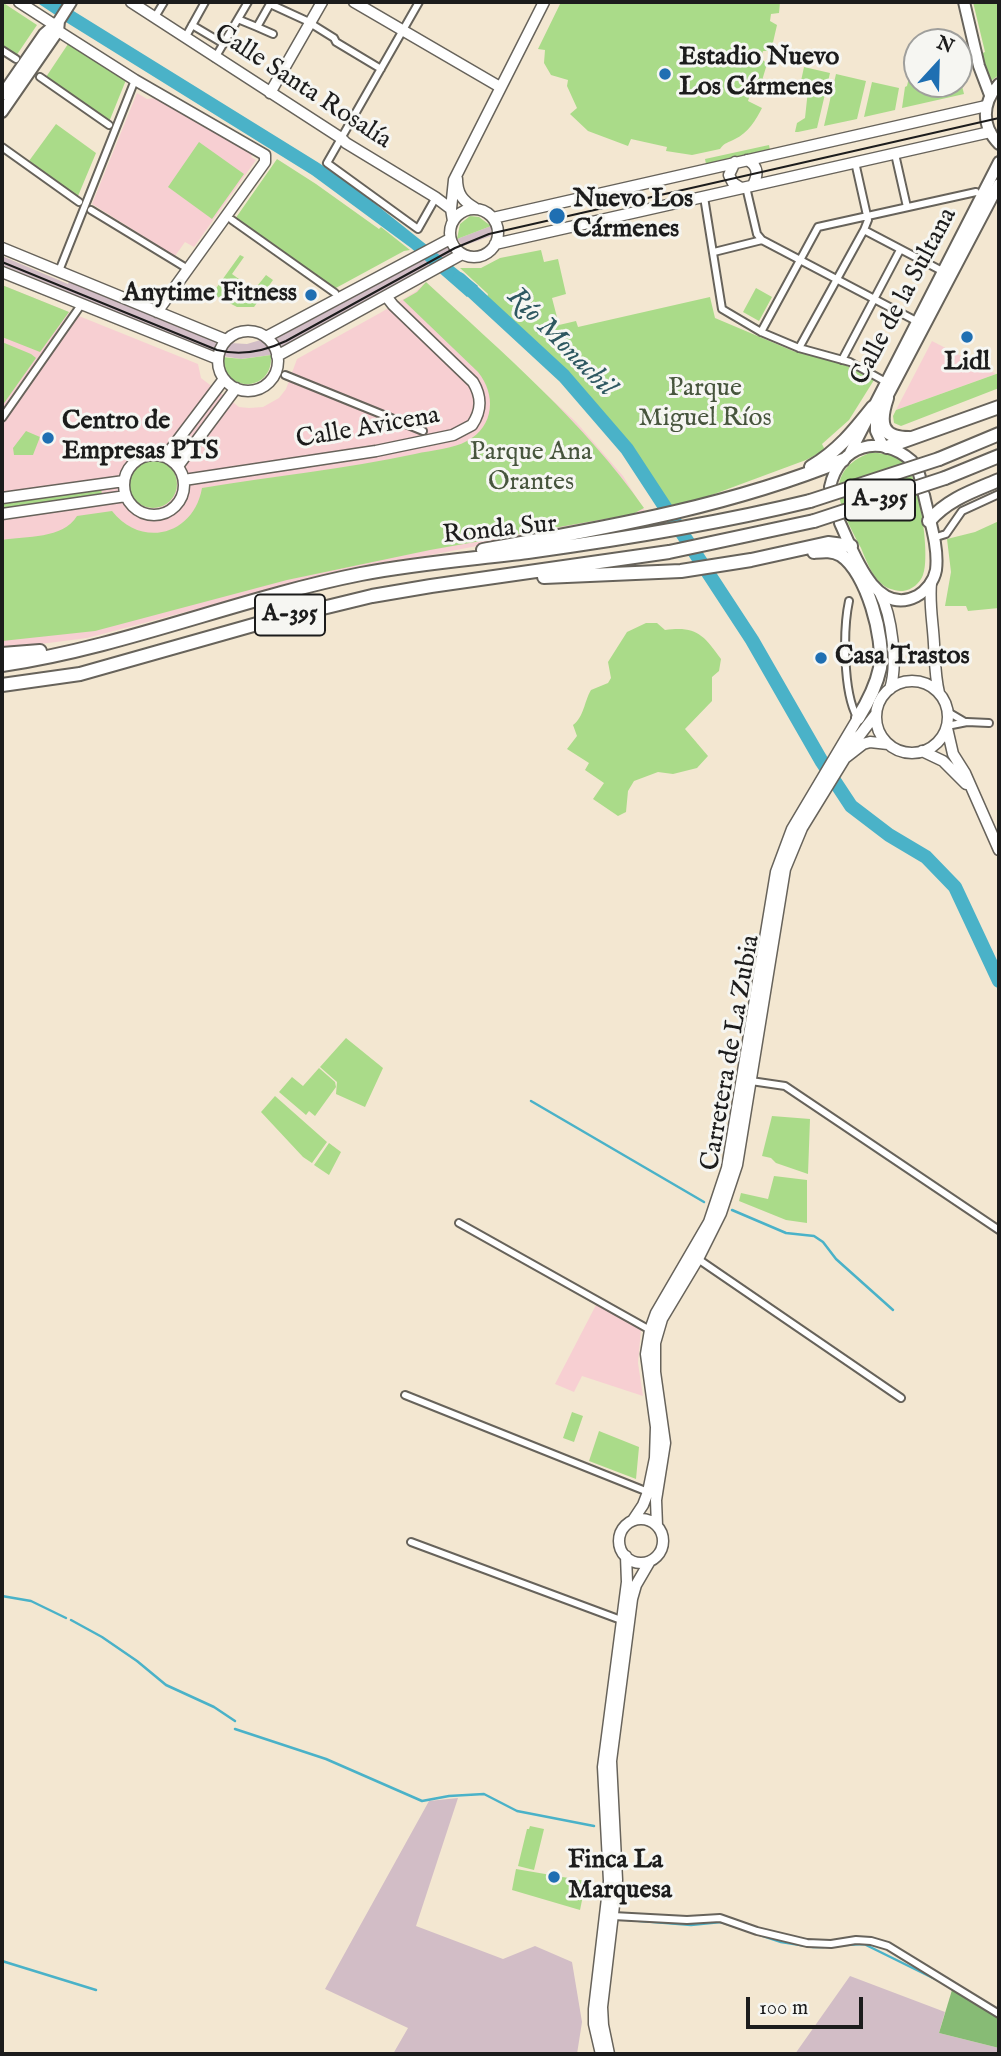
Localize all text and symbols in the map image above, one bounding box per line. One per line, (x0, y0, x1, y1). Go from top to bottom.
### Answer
street label: Calle Santa Rosalía (208, 19, 396, 157)
north arrow (903, 28, 973, 98)
text: N (933, 31, 957, 60)
place label: Estadio Nuevo Los Cármenes (679, 43, 839, 104)
marker: Estadio Nuevo Los Cármenes (657, 66, 673, 82)
place label: Nuevo Los Cármenes (573, 185, 693, 246)
street label: Calle de la Sultana (845, 203, 965, 391)
marker: Nuevo Los Cármenes (547, 206, 567, 226)
place label: Anytime Fitness (123, 279, 297, 311)
water label: Río Monachil (498, 281, 622, 405)
marker: Anytime Fitness (303, 287, 319, 303)
marker: Lidl (959, 329, 975, 345)
place label: Lidl (944, 348, 990, 380)
park label: Parque Miguel Ríos (638, 374, 772, 436)
street label: Calle Avicena (294, 401, 442, 457)
place label: Centro de Empresas PTS (62, 407, 218, 468)
marker: Centro de Empresas PTS (40, 430, 56, 446)
park label: Parque Ana Orantes (470, 438, 592, 500)
road number: A-395 (845, 480, 915, 520)
street label: Ronda Sur (441, 509, 559, 553)
road number: A-395 (255, 594, 325, 636)
place label: Casa Trastos (835, 642, 970, 674)
marker: Casa Trastos (813, 650, 829, 666)
street label: Carretera de La Zubia (696, 933, 768, 1173)
place label: Finca La Marquesa (568, 1846, 672, 1908)
marker: Finca La Marquesa (546, 1869, 562, 1885)
scale bar (749, 1982, 866, 2026)
text: 100 m (759, 1995, 808, 2022)

